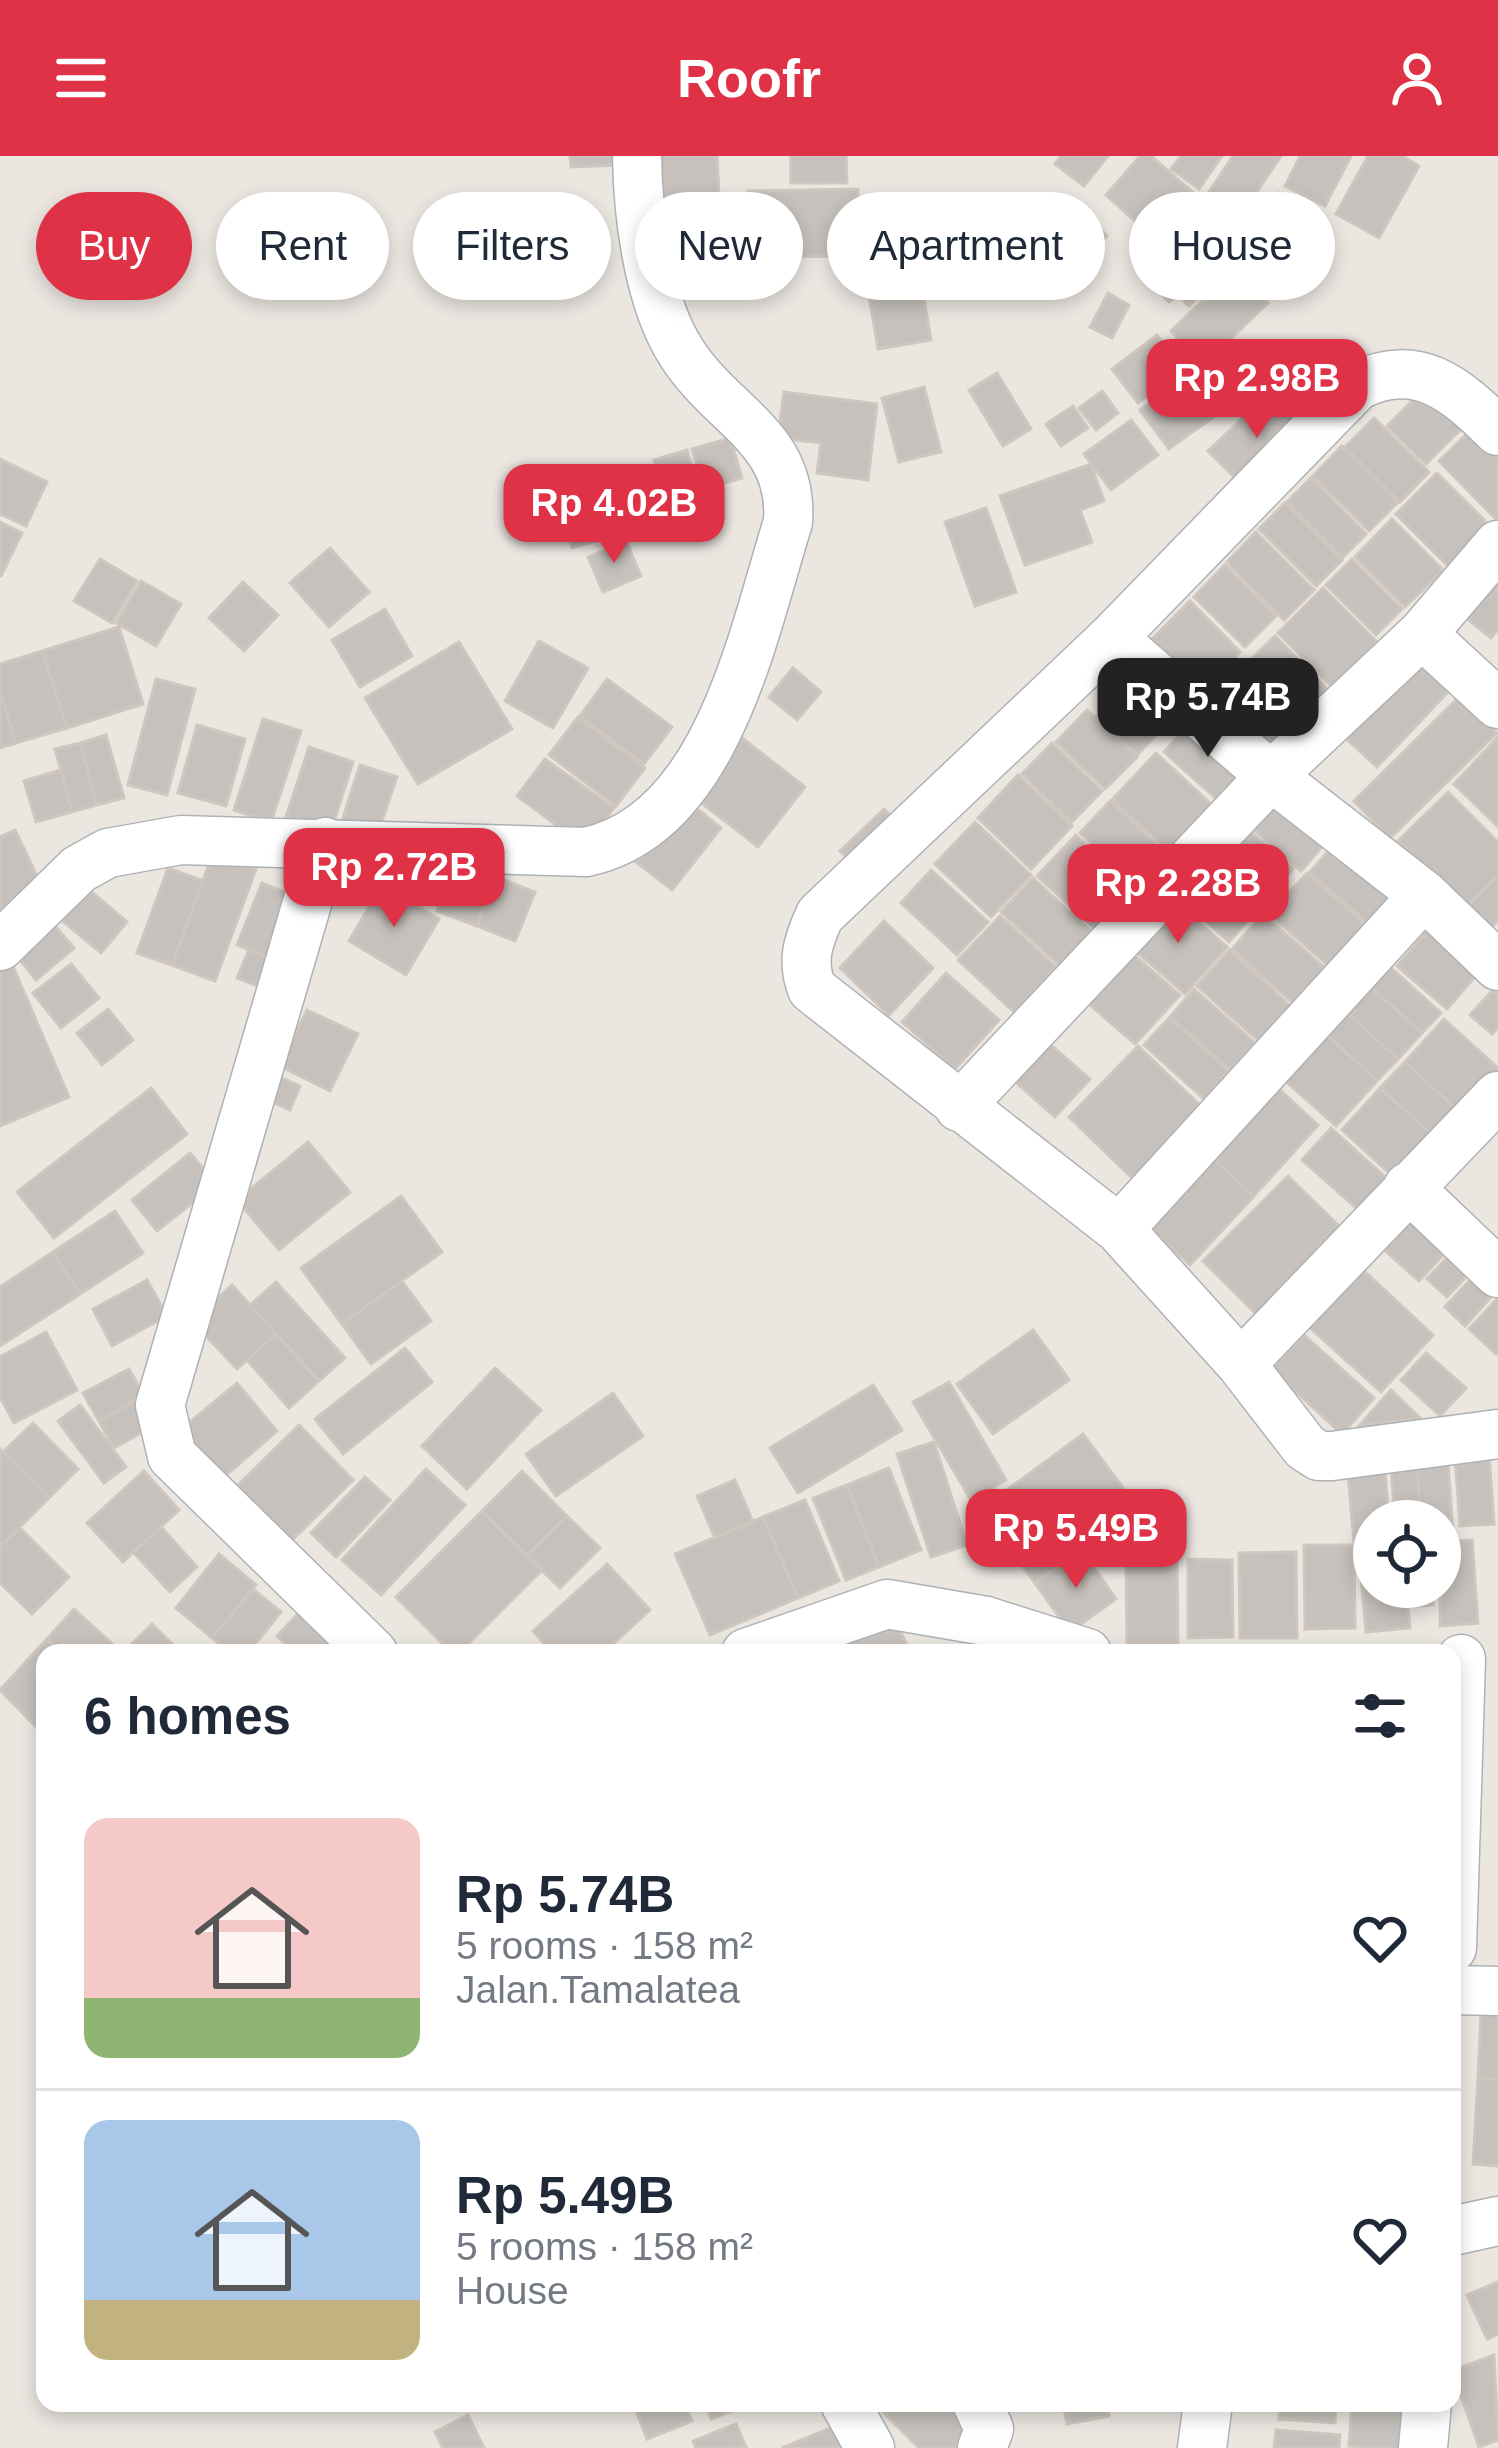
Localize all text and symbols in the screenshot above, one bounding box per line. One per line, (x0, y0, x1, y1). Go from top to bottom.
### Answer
icon: menu (48, 45, 114, 111)
icon: person (1384, 45, 1450, 111)
text: Roofr (677, 48, 821, 108)
chip: Buy (36, 192, 192, 300)
chip: Rent (216, 192, 389, 300)
chip: Filters (413, 192, 611, 300)
chip: New (635, 192, 803, 300)
chip: Apartment (827, 192, 1105, 300)
chip: House (1129, 192, 1335, 300)
pin: Rp 2.98B (1133, 339, 1381, 441)
text: Rp 2.98B (1174, 356, 1340, 399)
pin: Rp 4.02B (490, 464, 738, 566)
text: Rp 4.02B (531, 481, 697, 524)
pin: Rp 5.74B (1084, 658, 1332, 760)
text: Rp 5.74B (1125, 675, 1291, 718)
pin: Rp 2.72B (270, 828, 518, 930)
pin: Rp 2.28B (1054, 844, 1302, 946)
text: Rp 2.72B (311, 845, 477, 888)
text: Rp 2.28B (1095, 861, 1261, 904)
pin: Rp 5.49B (952, 1489, 1200, 1591)
map controls (1353, 1500, 1461, 1608)
button: locate (1353, 1500, 1461, 1608)
text: Rp 5.49B (993, 1506, 1159, 1549)
icon: filters (1347, 1683, 1413, 1749)
text: 6 homes (84, 1688, 291, 1745)
icon: home (180, 1866, 324, 2010)
text: Rp 5.74B (456, 1866, 674, 1923)
icon: heart (1347, 1905, 1413, 1971)
text: 5 rooms · 158 m² (456, 1924, 753, 1967)
text: Jalan.Tamalatea (456, 1968, 740, 2011)
text: Rp 5.49B (456, 2167, 674, 2224)
icon: home (180, 2168, 324, 2312)
icon: heart (1347, 2207, 1413, 2273)
text: 5 rooms · 158 m² (456, 2225, 753, 2268)
text: House (456, 2269, 569, 2312)

